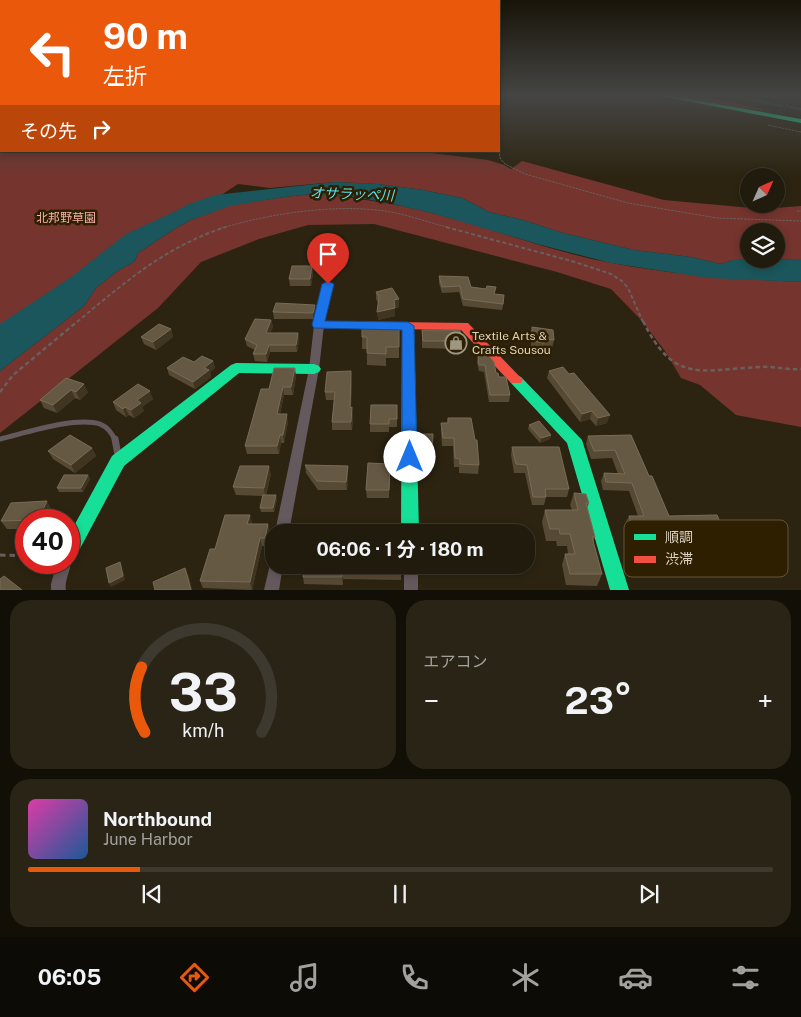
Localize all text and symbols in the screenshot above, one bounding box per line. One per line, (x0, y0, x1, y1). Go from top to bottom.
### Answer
text: 90 m (103, 16, 188, 57)
icon: left (20, 20, 85, 85)
text: 左折 (103, 63, 147, 89)
icon: right (87, 115, 115, 143)
text: その先 (20, 120, 77, 142)
north arrow (740, 168, 785, 212)
map controls (740, 168, 785, 268)
water label: オサラッペ川 (310, 185, 396, 204)
park label: 北邦野草園 (36, 211, 96, 225)
button: layers (740, 223, 785, 268)
pin (307, 233, 349, 284)
icon: arrive (314, 240, 342, 268)
place label: Textile Arts & Crafts Sousou (472, 329, 551, 357)
shop icon: Textile Arts & Crafts Sousou (444, 331, 468, 355)
position arrow (383, 430, 435, 482)
speed limit sign: 40 (15, 509, 80, 574)
legend (624, 520, 788, 577)
text: 順調 (665, 529, 693, 545)
text: 06:06 · 1 分 · 180 m (316, 538, 484, 560)
text: 渋滞 (665, 551, 693, 567)
text: エアコン (424, 652, 488, 671)
text: 33 (168, 662, 237, 723)
text: 23° (565, 678, 632, 723)
text: − (424, 684, 439, 717)
text: + (757, 684, 773, 717)
text: km/h (182, 720, 224, 741)
text: Northbound (103, 808, 212, 830)
text: June Harbor (103, 830, 193, 849)
icon: previous (138, 880, 166, 908)
icon: pause (386, 880, 414, 908)
icon: next (635, 880, 663, 908)
icon: directions (177, 960, 212, 995)
icon: music (287, 960, 322, 995)
icon: phone (397, 960, 432, 995)
icon: climate (508, 960, 543, 995)
icon: car (618, 960, 653, 995)
icon: filters (728, 960, 763, 995)
text: 06:05 (38, 964, 101, 990)

